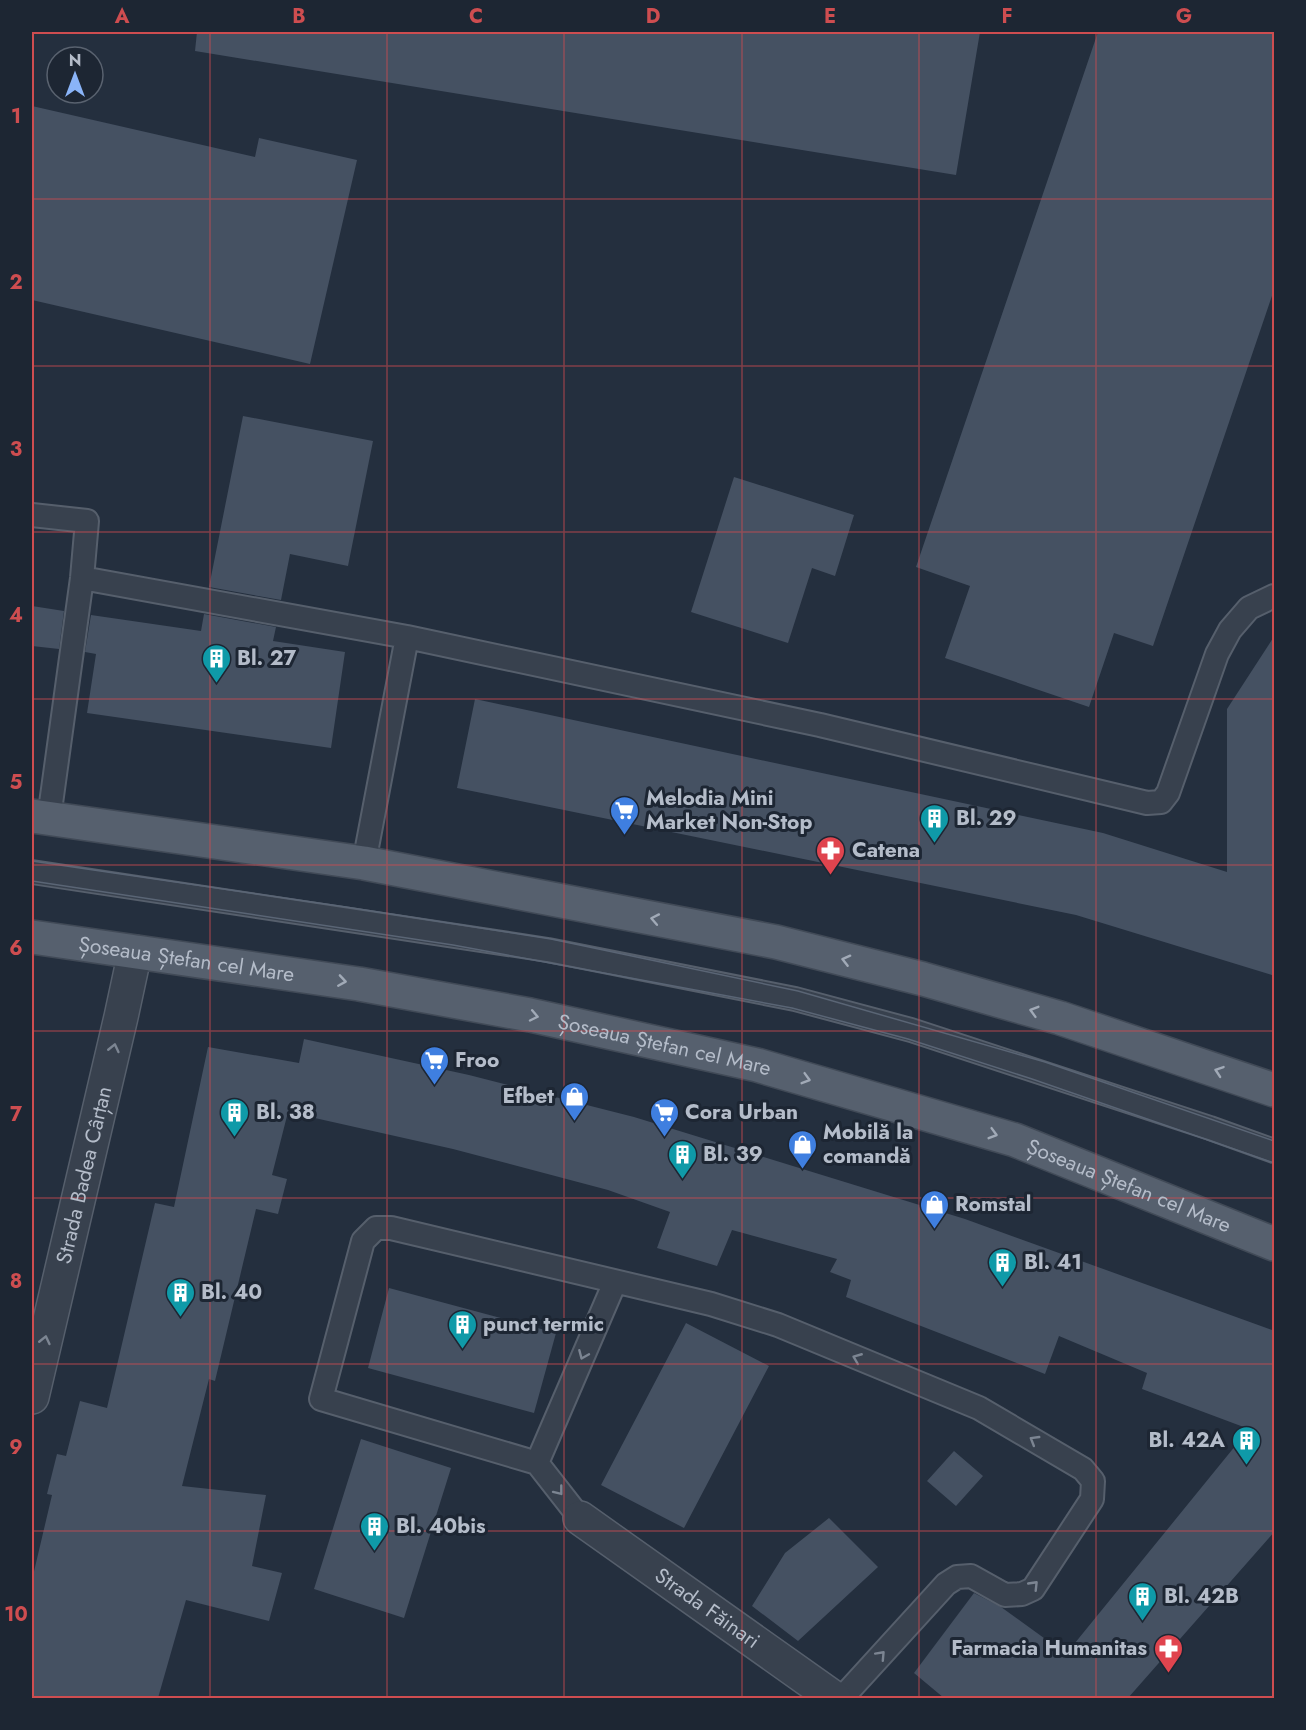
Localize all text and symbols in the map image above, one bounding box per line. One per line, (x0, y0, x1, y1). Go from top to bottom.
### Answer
text: A (114, 2, 130, 31)
text: B (292, 2, 306, 31)
text: C (469, 2, 483, 31)
text: D (646, 2, 660, 31)
text: E (824, 2, 836, 31)
text: F (1001, 2, 1013, 31)
text: G (1176, 2, 1192, 31)
north arrow (45, 45, 105, 105)
text: N (69, 49, 81, 72)
text: 1 (11, 102, 21, 131)
text: 2 (9, 268, 23, 297)
text: 3 (10, 435, 22, 464)
text: 4 (9, 601, 23, 630)
building icon: Bl. 27 (200, 642, 232, 684)
place label: Bl. 27 (237, 643, 296, 673)
text: 5 (10, 768, 23, 797)
place label: Melodia Mini Market Non-Stop (646, 783, 812, 837)
supermarket icon: Melodia Mini Market Non-Stop (609, 794, 641, 836)
building icon: Bl. 29 (919, 802, 951, 844)
place label: Bl. 29 (956, 803, 1017, 833)
pharmacy icon: Catena (815, 834, 847, 876)
place label: Catena (852, 835, 920, 865)
one-way arrow (650, 913, 660, 926)
street label: Șoseaua Ștefan cel Mare (77, 929, 296, 990)
text: 6 (9, 934, 23, 963)
one-way arrow (841, 954, 851, 967)
one-way arrow (338, 975, 347, 987)
one-way arrow (1029, 1006, 1040, 1018)
street label: Șoseaua Ștefan cel Mare (555, 1007, 775, 1083)
one-way arrow (529, 1008, 539, 1021)
one-way arrow (107, 1043, 120, 1053)
supermarket icon: Froo (418, 1044, 450, 1086)
place label: Froo (455, 1045, 499, 1075)
one-way arrow (1214, 1066, 1225, 1079)
one-way arrow (800, 1072, 811, 1084)
shop icon: Efbet (559, 1080, 591, 1122)
place label: Efbet (502, 1081, 554, 1111)
street label: Strada Badea Cârțan (49, 1083, 119, 1267)
building icon: Bl. 38 (219, 1096, 251, 1138)
supermarket icon: Cora Urban (648, 1096, 680, 1138)
place label: Bl. 38 (256, 1097, 315, 1127)
place label: Cora Urban (685, 1097, 798, 1127)
text: 7 (10, 1100, 23, 1129)
place label: Mobilă la comandă (823, 1117, 913, 1171)
one-way arrow (987, 1127, 998, 1139)
shop icon: Mobilă la comandă (786, 1128, 818, 1170)
street label: Șoseaua Ștefan cel Mare (1022, 1131, 1236, 1240)
building icon: Bl. 39 (666, 1138, 698, 1180)
place label: Bl. 39 (703, 1139, 763, 1169)
shop icon: Romstal (918, 1188, 950, 1230)
place label: Romstal (955, 1189, 1031, 1219)
building icon: Bl. 41 (987, 1246, 1019, 1288)
place label: Bl. 41 (1024, 1247, 1082, 1277)
text: 8 (10, 1267, 22, 1296)
building icon: Bl. 40 (164, 1276, 196, 1318)
place label: Bl. 40 (201, 1277, 262, 1307)
building icon: punct termic (446, 1308, 478, 1350)
place label: punct termic (483, 1309, 604, 1339)
one-way arrow (38, 1335, 51, 1345)
one-way arrow (579, 1349, 591, 1360)
one-way arrow (852, 1353, 863, 1365)
building icon: Bl. 42A (1230, 1424, 1262, 1466)
place label: Bl. 42A (1148, 1425, 1226, 1455)
text: 9 (9, 1433, 23, 1462)
one-way arrow (1030, 1435, 1040, 1447)
one-way arrow (551, 1484, 562, 1495)
building icon: Bl. 40bis (359, 1510, 391, 1552)
place label: Bl. 40bis (396, 1511, 486, 1541)
street label: Strada Făinari (649, 1561, 766, 1656)
building icon: Bl. 42B (1127, 1580, 1159, 1622)
one-way arrow (1027, 1581, 1038, 1591)
place label: Bl. 42B (1164, 1581, 1239, 1611)
text: 10 (4, 1600, 28, 1629)
pharmacy icon: Farmacia Humanitas (1152, 1632, 1184, 1674)
place label: Farmacia Humanitas (951, 1633, 1147, 1663)
one-way arrow (874, 1652, 885, 1662)

